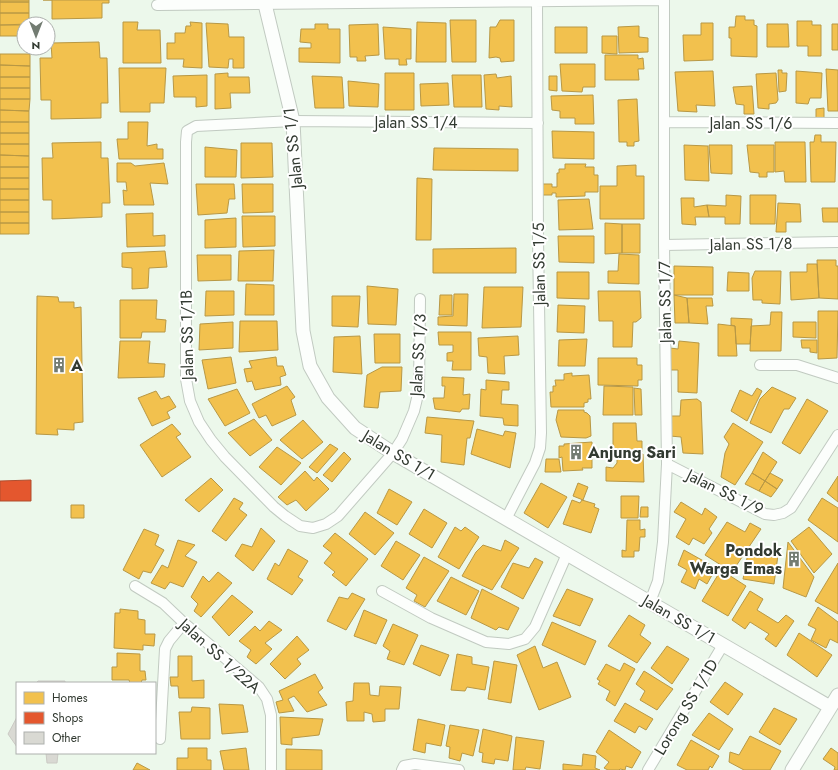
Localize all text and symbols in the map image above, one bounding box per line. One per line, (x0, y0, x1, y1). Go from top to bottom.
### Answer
north arrow (16, 16, 56, 56)
text: N (32, 38, 40, 54)
street label: Jalan SS 1/1 (277, 106, 309, 192)
street label: Jalan SS 1/4 (372, 111, 458, 134)
street label: Jalan SS 1/6 (707, 112, 793, 135)
street label: Jalan SS 1/5 (527, 222, 551, 308)
street label: Jalan SS 1/8 (707, 232, 793, 256)
street label: Jalan SS 1/7 (653, 260, 677, 345)
street label: Jalan SS 1/1B (175, 290, 199, 382)
street label: Jalan SS 1/3 (404, 313, 432, 399)
place label: A (70, 354, 83, 377)
building icon: A (50, 356, 68, 374)
street label: Jalan SS 1/1 (357, 423, 440, 486)
place label: Anjung Sari (587, 441, 676, 464)
building icon: Anjung Sari (567, 443, 585, 461)
street label: Jalan SS 1/9 (681, 463, 767, 521)
place label: Pondok Warga Emas (690, 539, 783, 580)
building icon: Pondok Warga Emas (785, 550, 803, 568)
street label: Jalan SS 1/1 (636, 588, 720, 649)
street label: Jalan SS 1/22A (173, 612, 266, 699)
street label: Lorong SS 1/1D (648, 655, 724, 759)
legend (16, 682, 156, 754)
text: Homes (52, 689, 88, 707)
text: Shops (52, 709, 83, 727)
text: Other (52, 729, 82, 747)

